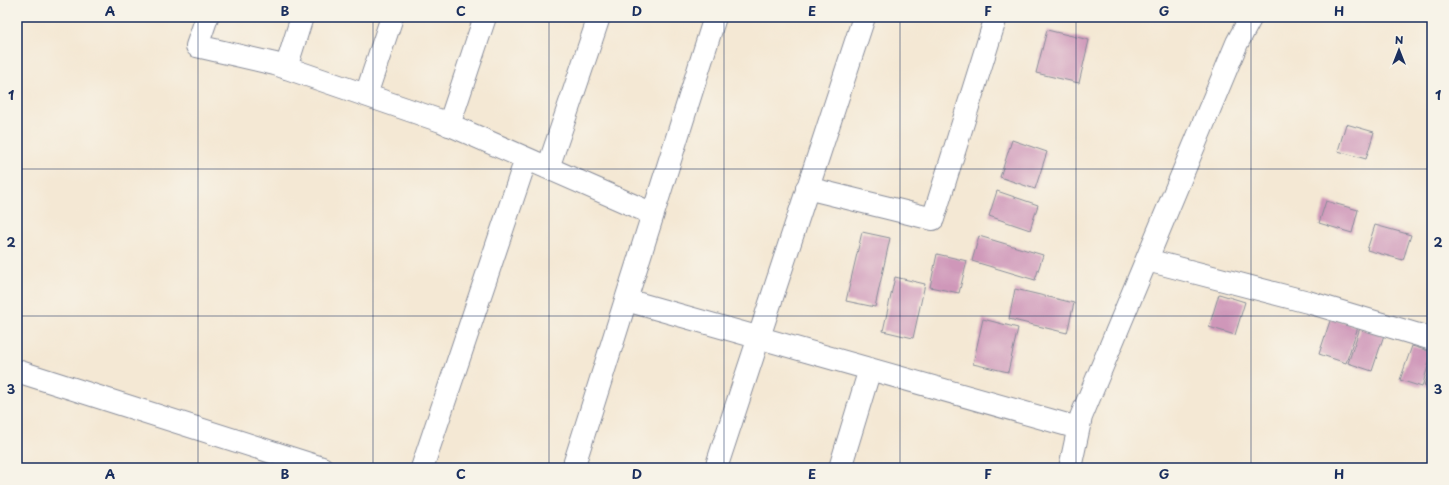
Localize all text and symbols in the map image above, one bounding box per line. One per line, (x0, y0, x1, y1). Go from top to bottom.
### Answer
text: A (105, 1, 115, 20)
text: B (281, 1, 290, 20)
text: C (456, 1, 466, 20)
text: D (632, 1, 642, 20)
text: E (808, 1, 816, 20)
text: F (984, 1, 992, 20)
text: G (1159, 1, 1169, 20)
text: H (1334, 1, 1344, 20)
north arrow (1379, 30, 1419, 70)
text: N (1395, 31, 1404, 48)
text: 1 (8, 85, 14, 104)
text: 1 (1435, 85, 1441, 104)
text: 2 (6, 232, 16, 251)
text: 2 (1433, 232, 1443, 251)
text: 3 (7, 379, 16, 398)
text: 3 (1434, 379, 1443, 398)
text: A (105, 464, 115, 483)
text: B (281, 464, 290, 483)
text: C (456, 464, 466, 483)
text: D (632, 464, 642, 483)
text: E (808, 464, 816, 483)
text: F (984, 464, 992, 483)
text: G (1159, 464, 1169, 483)
text: H (1334, 464, 1344, 483)

